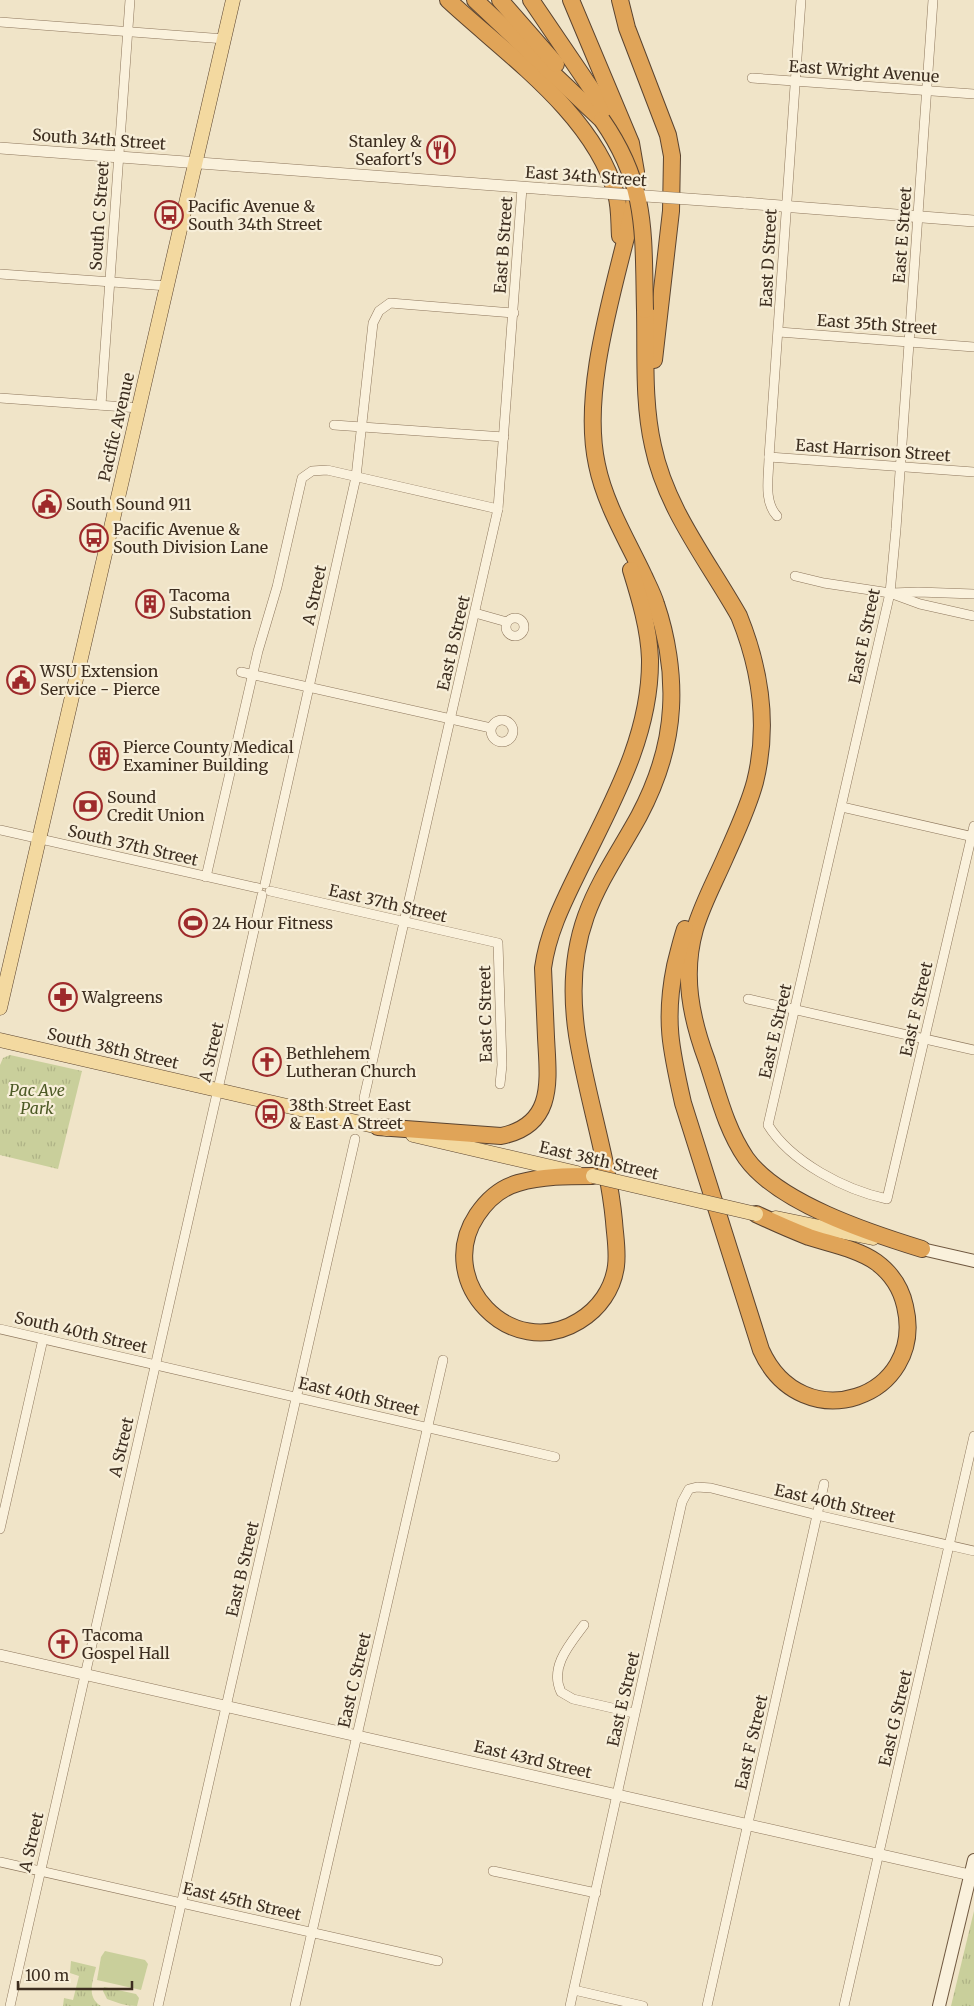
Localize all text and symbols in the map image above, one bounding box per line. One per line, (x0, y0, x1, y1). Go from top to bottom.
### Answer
street label: East Wright Avenue (788, 56, 940, 86)
street label: South 34th Street (31, 124, 167, 154)
place label: Stanley & Seafort's (349, 131, 422, 169)
restaurant icon: Stanley & Seafort's (426, 135, 456, 165)
street label: South C Street (85, 160, 113, 271)
street label: East 34th Street (524, 162, 648, 190)
street label: East E Street (889, 185, 915, 284)
street label: East B Street (490, 195, 516, 294)
place label: Pacific Avenue & South 34th Street (188, 196, 323, 234)
bus stop icon: Pacific Avenue & South 34th Street (154, 200, 184, 230)
street label: East D Street (755, 207, 781, 308)
street label: East 35th Street (816, 310, 939, 338)
street label: Pacific Avenue (94, 371, 138, 483)
street label: East Harrison Street (795, 435, 952, 465)
public building icon: South Sound 911 (32, 489, 62, 519)
place label: South Sound 911 (66, 494, 192, 514)
place label: Pacific Avenue & South Division Lane (113, 519, 268, 557)
bus stop icon: Pacific Avenue & South Division Lane (79, 523, 109, 553)
street label: A Street (298, 562, 330, 628)
place label: Tacoma Substation (169, 585, 252, 623)
street label: East E Street (844, 586, 884, 685)
building icon: Tacoma Substation (135, 589, 165, 619)
street label: East B Street (432, 593, 474, 693)
place label: WSU Extension Service - Pierce (39, 661, 160, 699)
public building icon: WSU Extension Service - Pierce (6, 665, 36, 695)
place label: Pierce County Medical Examiner Building (123, 737, 294, 775)
building icon: Pierce County Medical Examiner Building (89, 741, 119, 771)
place label: Sound Credit Union (107, 787, 205, 825)
bank icon: Sound Credit Union (73, 791, 103, 821)
street label: South 37th Street (66, 820, 201, 870)
street label: East 37th Street (327, 880, 450, 927)
sports icon: 24 Hour Fitness (178, 908, 208, 938)
place label: 24 Hour Fitness (212, 913, 333, 933)
street label: East F Street (895, 959, 937, 1058)
street label: East C Street (474, 964, 496, 1063)
street label: East E Street (754, 981, 796, 1080)
pharmacy icon: Walgreens (48, 982, 78, 1012)
place label: Walgreens (81, 987, 163, 1007)
street label: A Street (194, 1019, 228, 1085)
street label: South 38th Street (45, 1023, 181, 1073)
place label: Bethlehem Lutheran Church (286, 1043, 417, 1081)
church icon: Bethlehem Lutheran Church (252, 1047, 282, 1077)
park label: Pac Ave Park (9, 1080, 65, 1118)
place label: 38th Street East & East A Street (289, 1095, 412, 1133)
bus stop icon: 38th Street East & East A Street (255, 1099, 285, 1129)
street label: East 38th Street (537, 1137, 661, 1184)
street label: South 40th Street (13, 1307, 150, 1357)
street label: East 40th Street (297, 1372, 422, 1420)
street label: A Street (104, 1414, 138, 1480)
street label: East 40th Street (773, 1479, 898, 1527)
street label: East B Street (221, 1519, 263, 1619)
place label: Tacoma Gospel Hall (82, 1625, 170, 1663)
church icon: Tacoma Gospel Hall (48, 1629, 78, 1659)
street label: East C Street (333, 1630, 375, 1730)
street label: East E Street (602, 1649, 644, 1748)
street label: East G Street (874, 1667, 916, 1768)
street label: East F Street (730, 1692, 772, 1791)
street label: East 43rd Street (472, 1736, 595, 1782)
street label: A Street (14, 1809, 48, 1875)
street label: East 45th Street (181, 1878, 304, 1925)
scale bar (18, 1958, 131, 1990)
text: 100 m (25, 1966, 69, 1985)

